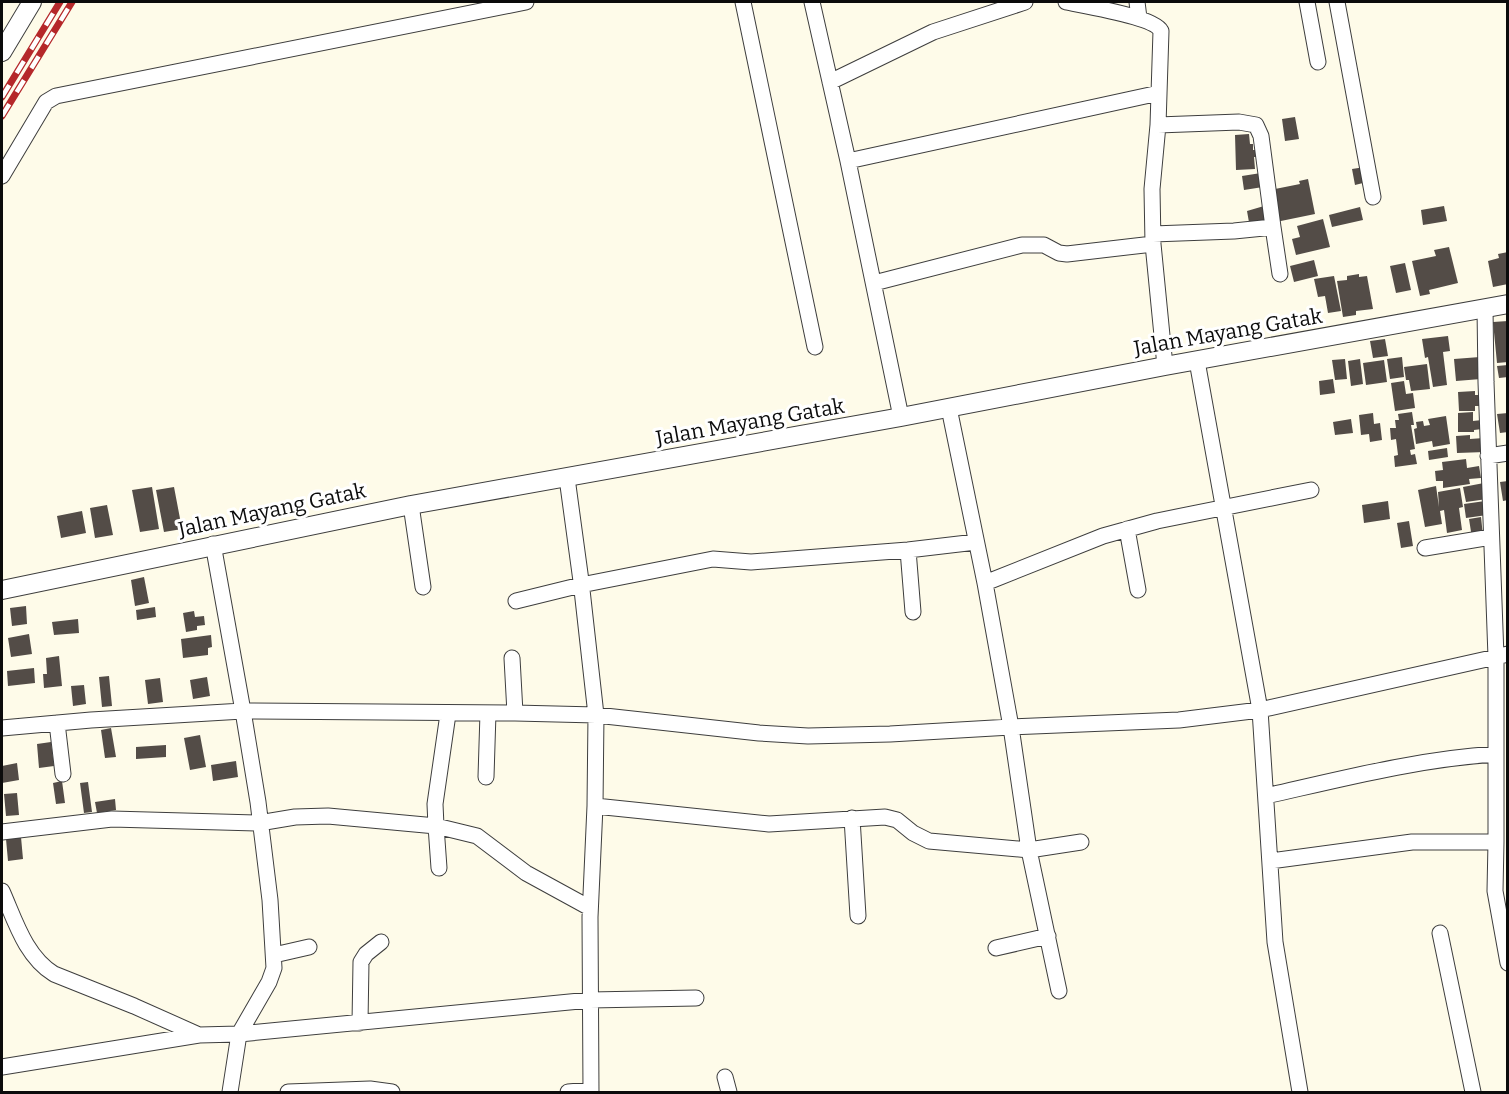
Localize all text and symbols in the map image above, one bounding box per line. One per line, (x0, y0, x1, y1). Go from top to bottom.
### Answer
street label: Jalan Mayang Gatak (1131, 303, 1324, 362)
street label: Jalan Mayang Gatak (653, 393, 846, 452)
street label: Jalan Mayang Gatak (175, 477, 368, 543)

